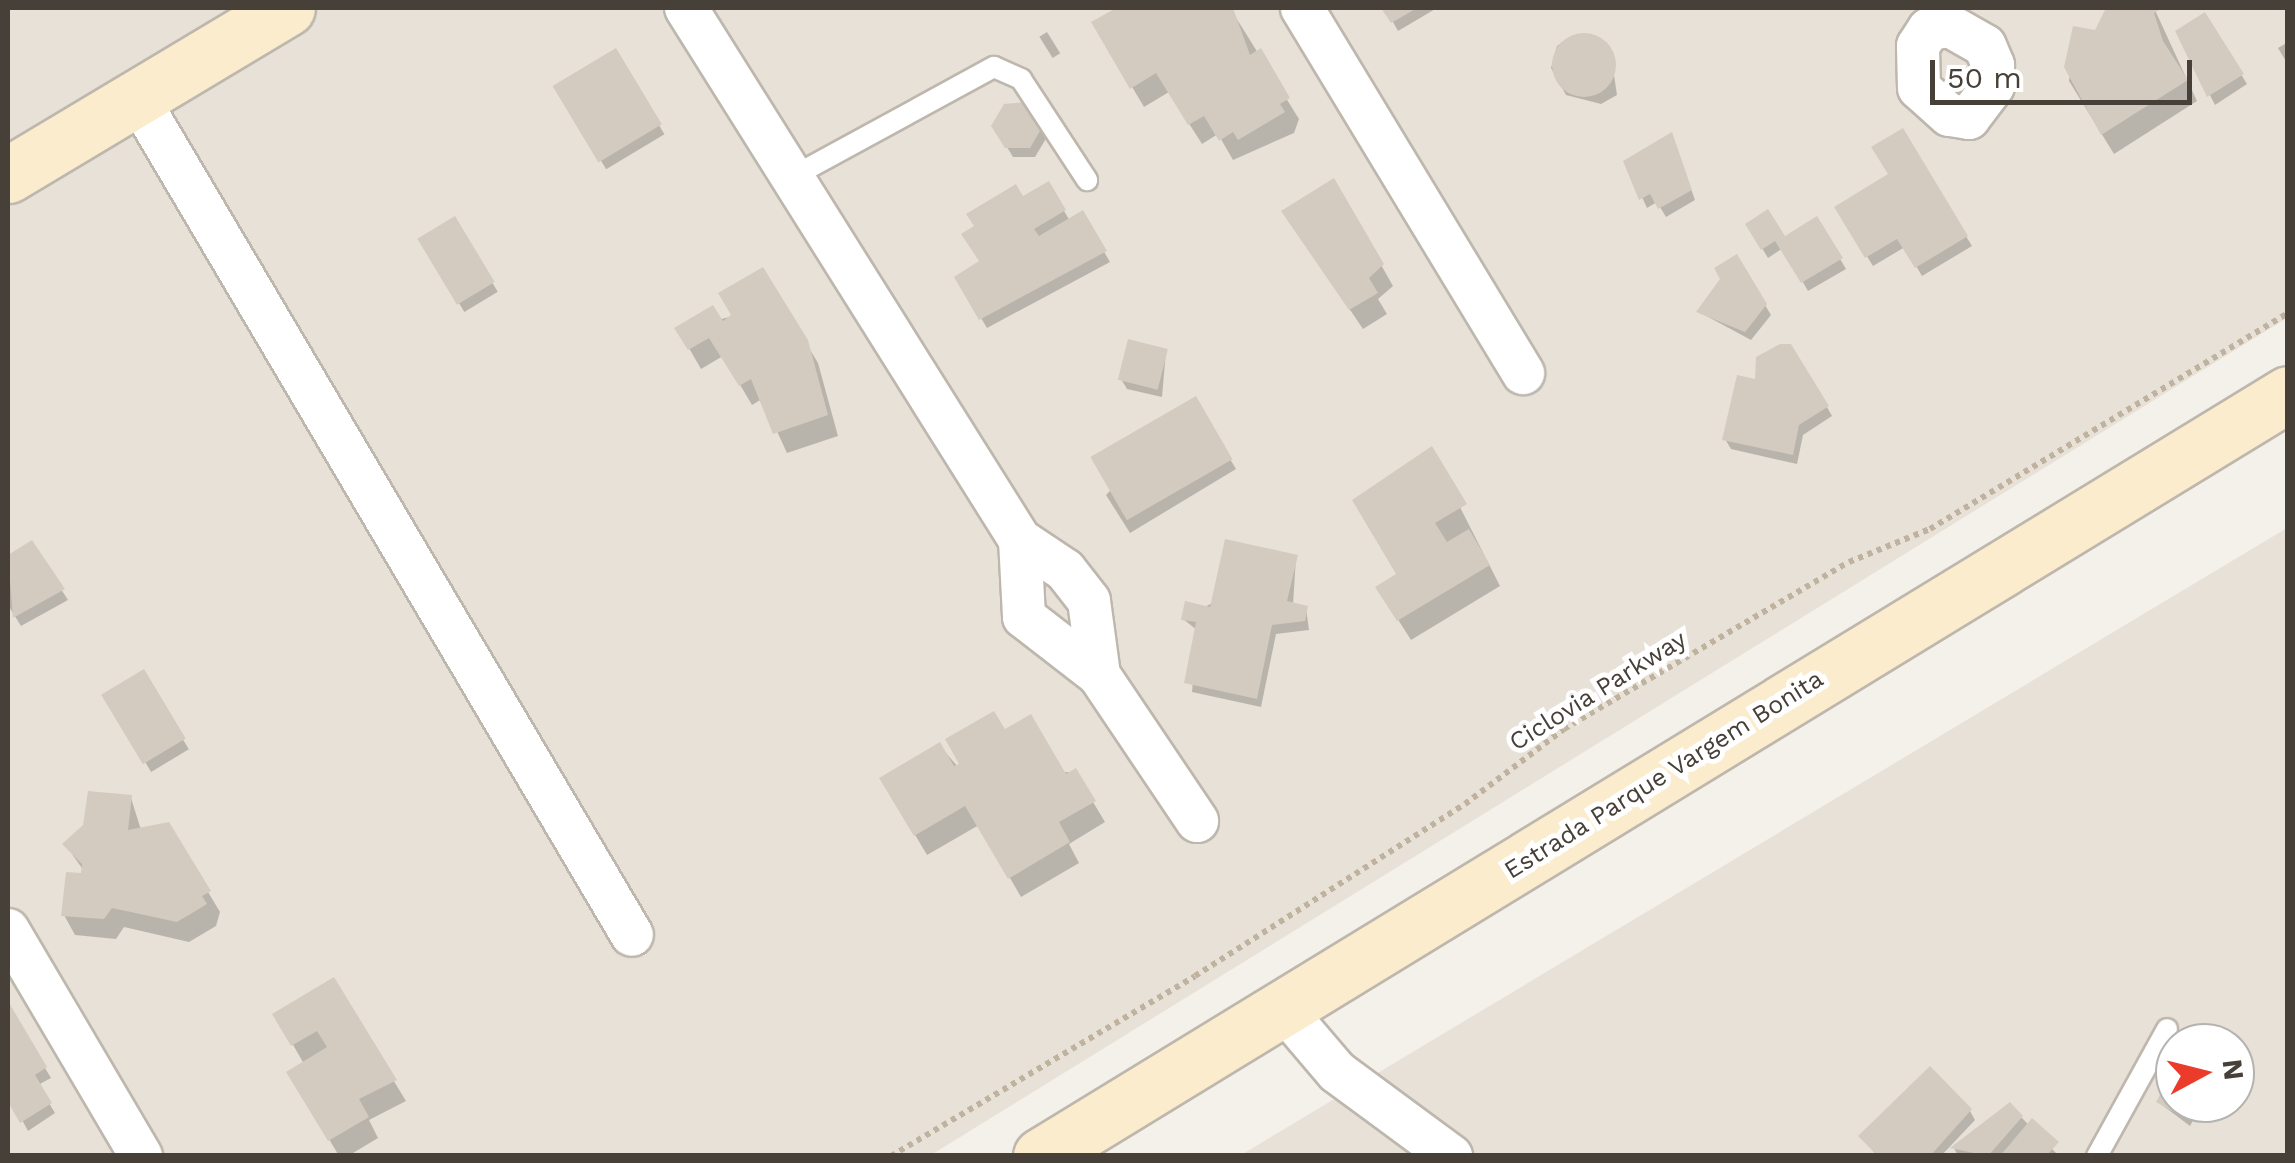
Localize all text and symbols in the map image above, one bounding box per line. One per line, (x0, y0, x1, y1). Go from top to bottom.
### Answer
scale bar (1935, 40, 2198, 102)
text: 50 m (1947, 60, 2022, 95)
street label: Ciclovia Parkway (1504, 624, 1692, 758)
street label: Estrada Parque Vargem Bonita (1498, 664, 1830, 886)
north arrow (2155, 1023, 2255, 1123)
text: N (2216, 1057, 2251, 1082)

